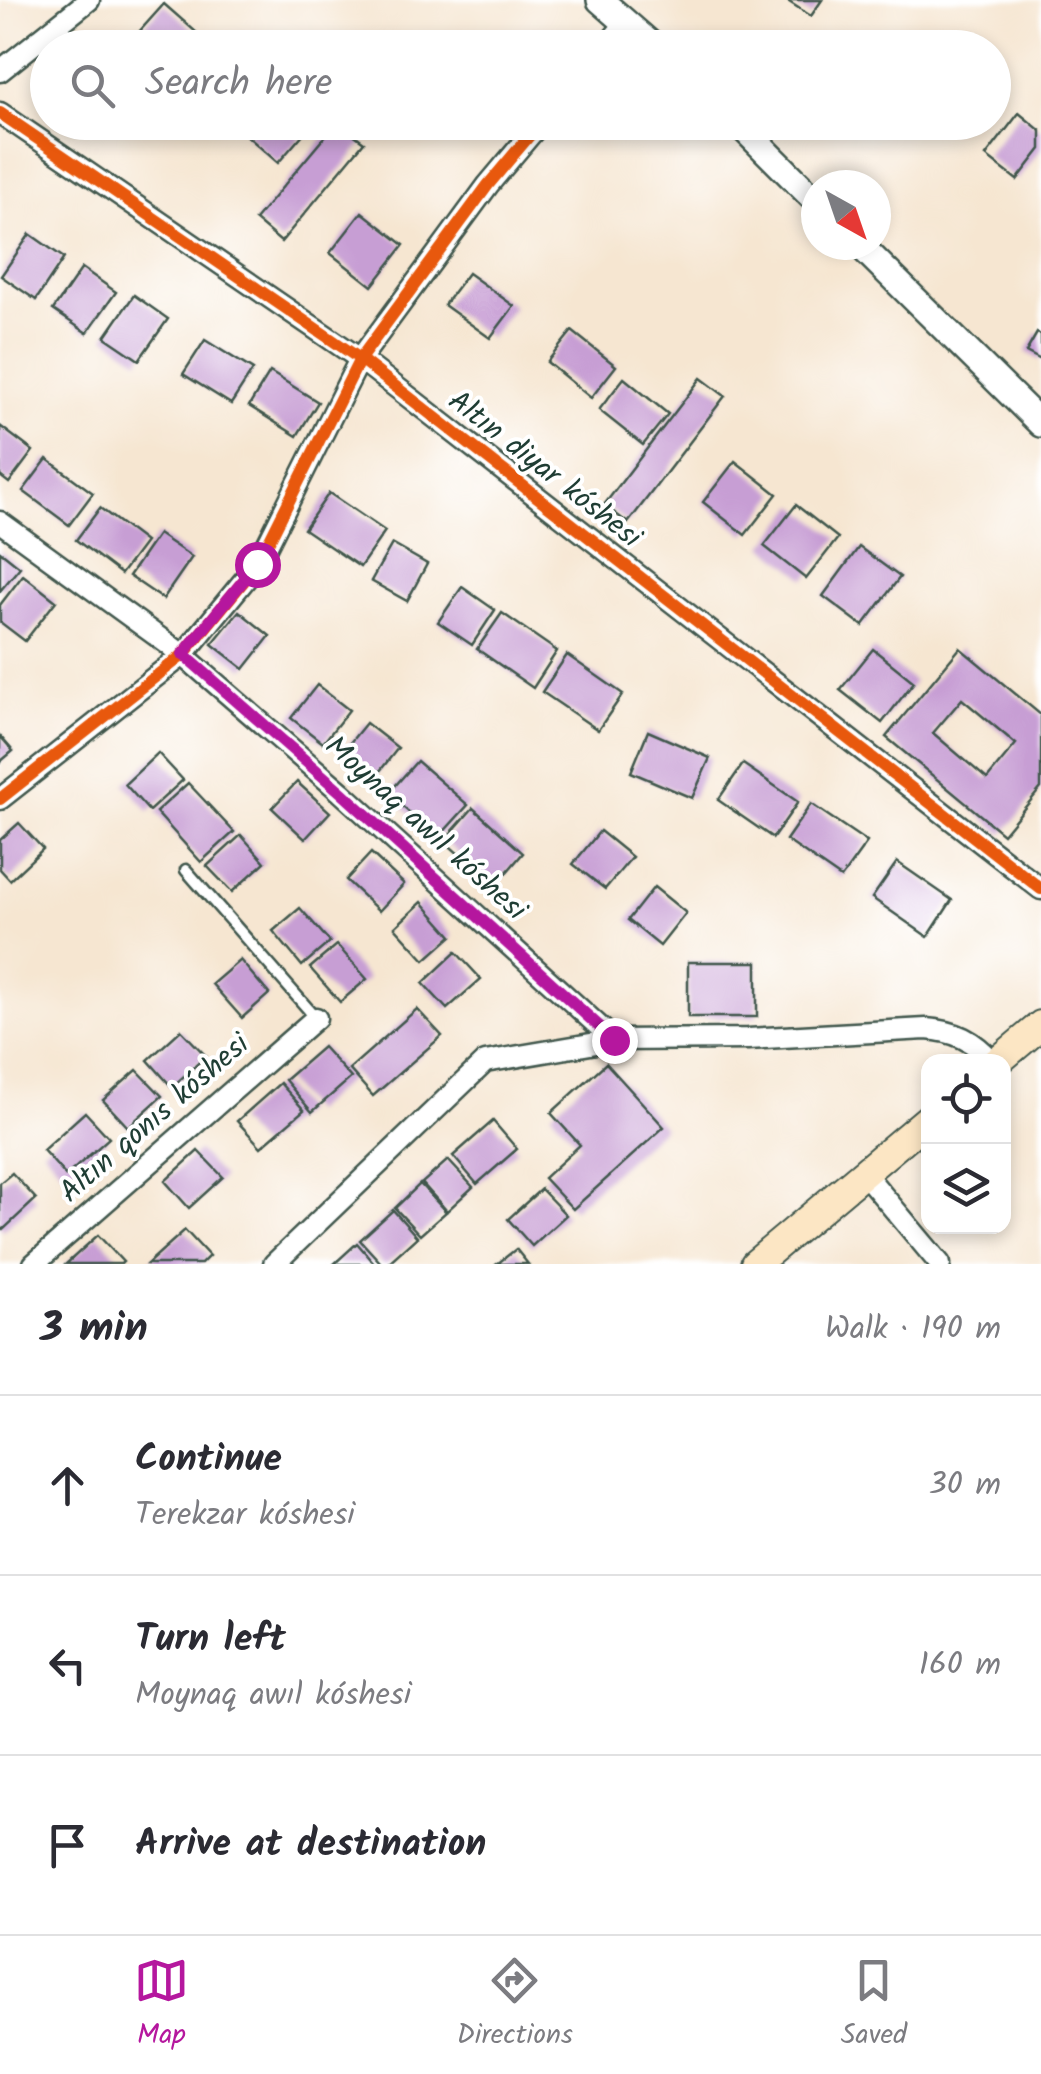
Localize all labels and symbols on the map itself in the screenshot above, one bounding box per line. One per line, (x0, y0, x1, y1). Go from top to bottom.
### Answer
north arrow (801, 170, 891, 260)
street label: Altın diyar kóshesi (437, 379, 653, 562)
route start (235, 542, 281, 588)
street label: Moynaq awıl kóshesi (313, 725, 539, 935)
route end (592, 1018, 638, 1064)
street label: Altın qonıs kóshesi (49, 1021, 262, 1216)

